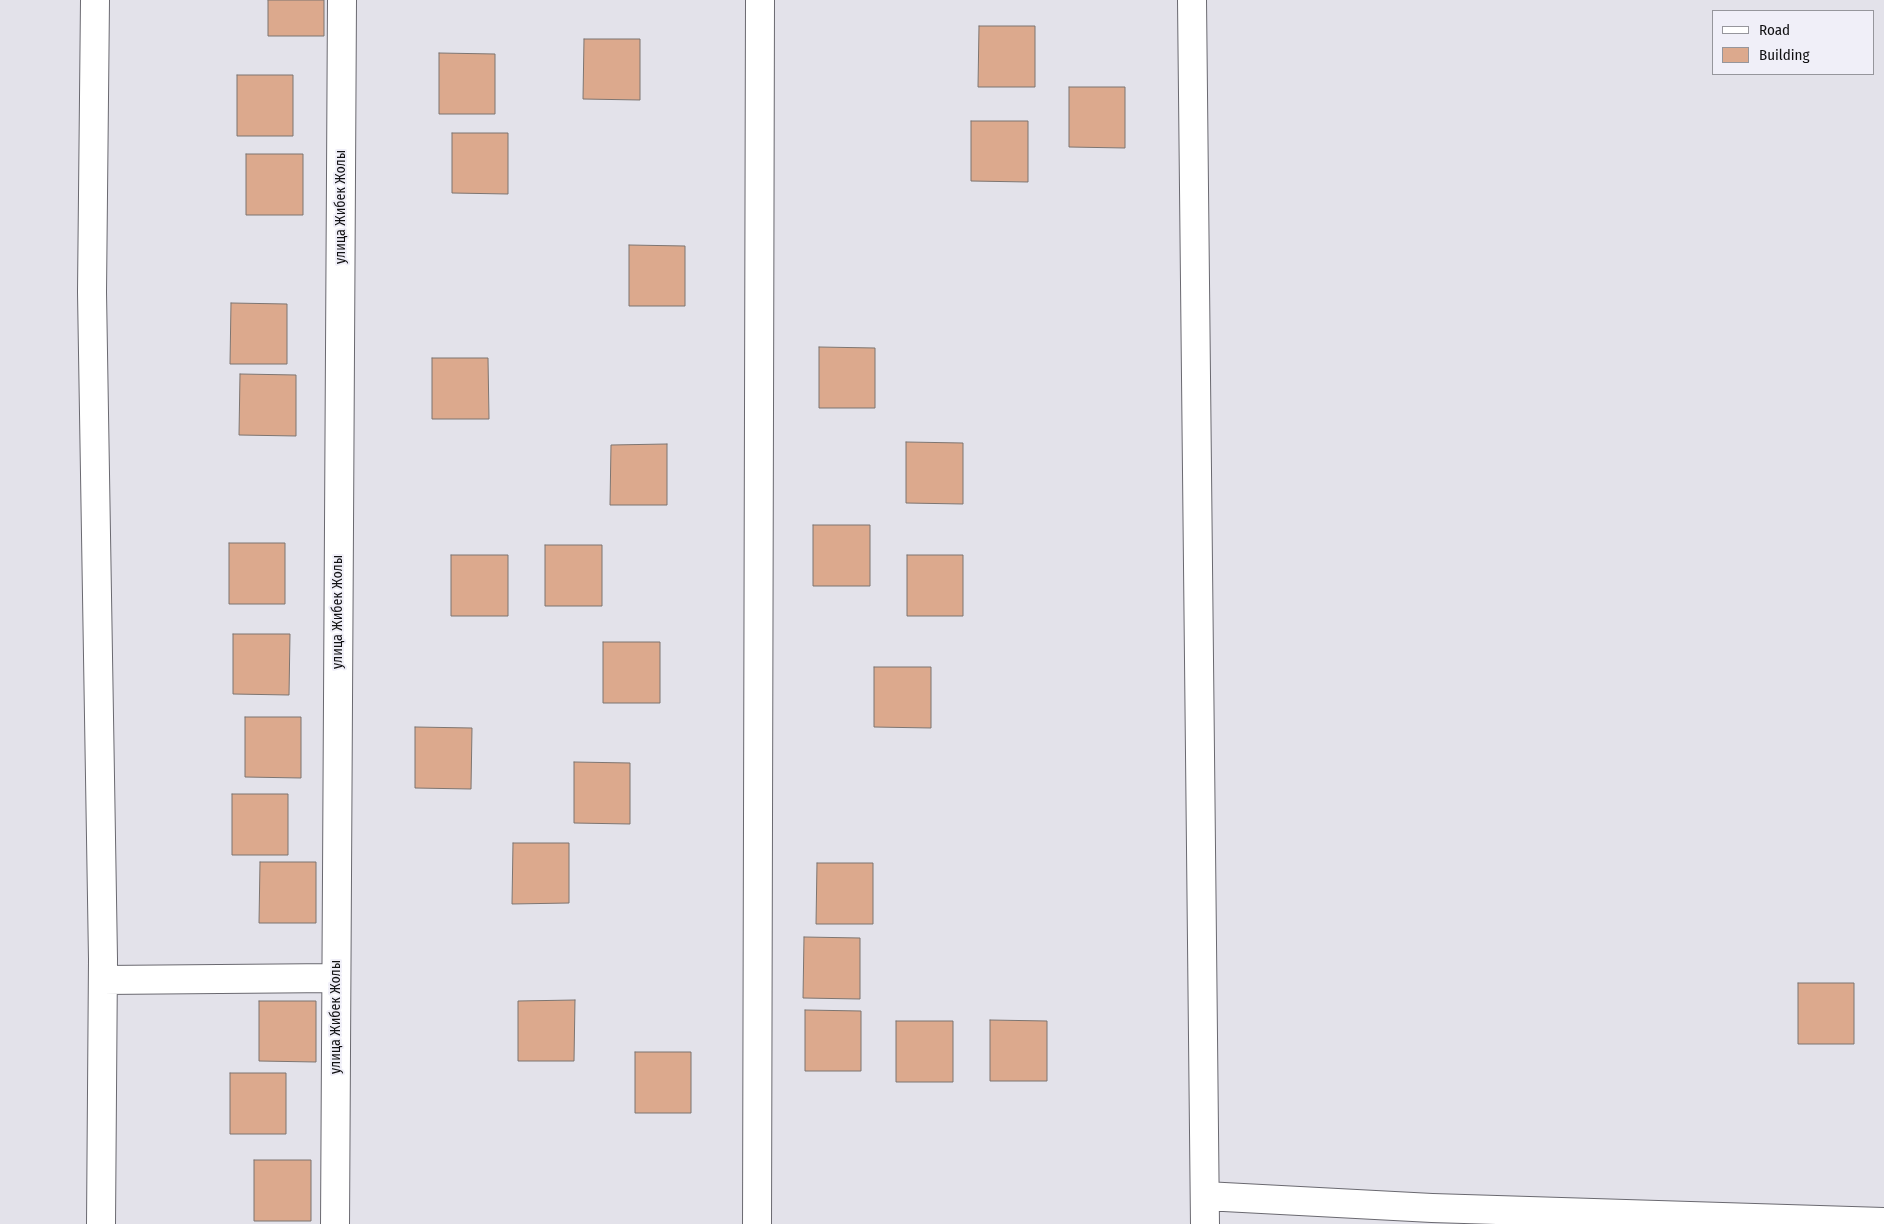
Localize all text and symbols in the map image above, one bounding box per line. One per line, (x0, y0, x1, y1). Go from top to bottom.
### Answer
legend (1712, 10, 1874, 75)
text: Road (1759, 21, 1790, 39)
text: Building (1759, 46, 1810, 64)
street label: улица Жибек Жолы (333, 150, 349, 264)
street label: улица Жибек Жолы (330, 555, 346, 669)
street label: улица Жибек Жолы (328, 960, 344, 1074)

